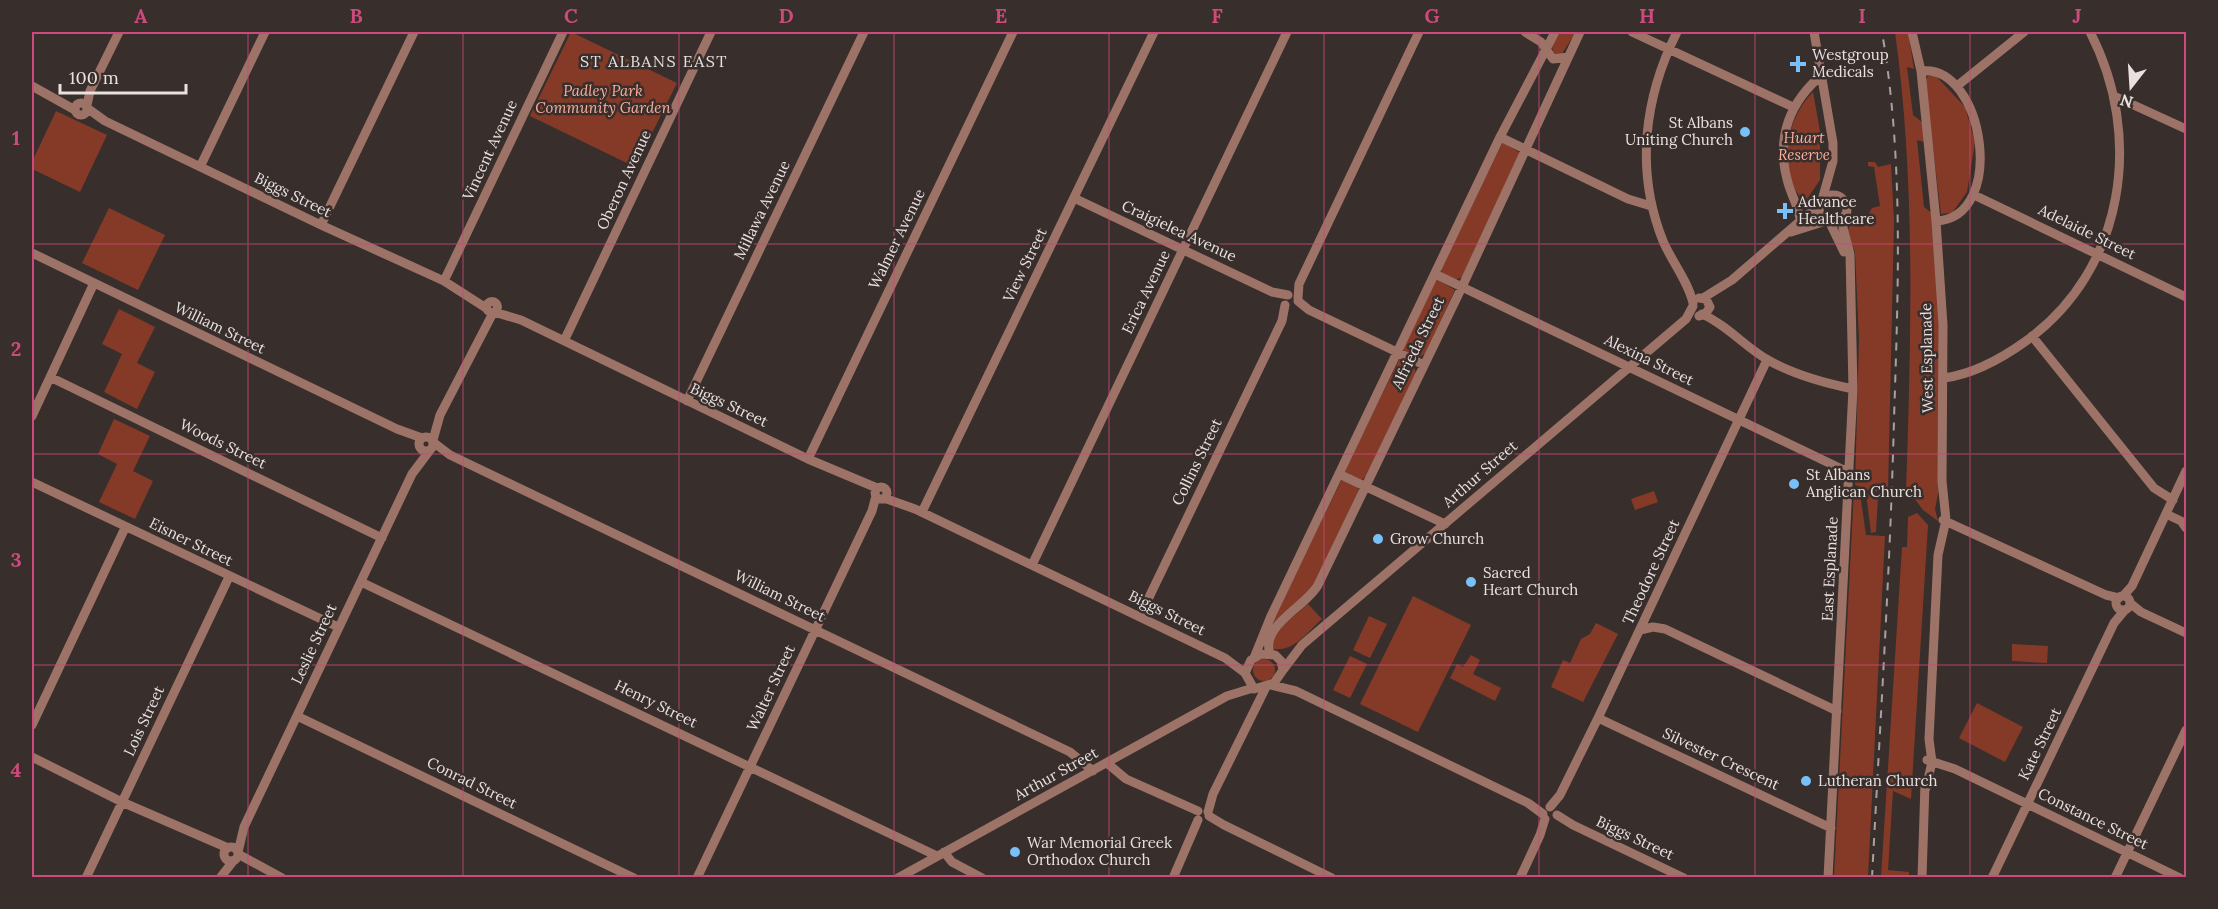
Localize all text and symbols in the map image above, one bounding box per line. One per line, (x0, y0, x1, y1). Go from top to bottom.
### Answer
text: A (134, 3, 148, 28)
text: B (349, 3, 363, 28)
text: C (564, 3, 578, 28)
text: D (778, 3, 794, 28)
text: E (995, 3, 1007, 28)
text: F (1211, 3, 1223, 28)
text: G (1424, 3, 1440, 28)
text: H (1639, 3, 1655, 28)
text: I (1858, 3, 1866, 28)
text: J (2072, 3, 2082, 28)
place label: Westgroup Medicals (1812, 45, 1889, 81)
district label: ST ALBANS EAST (580, 51, 728, 71)
marker: Westgroup Medicals (1789, 55, 1807, 73)
scale bar (60, 57, 186, 95)
north arrow (2101, 57, 2161, 117)
text: 100 m (69, 66, 119, 89)
park label: Padley Park Community Garden (535, 81, 671, 117)
text: N (2118, 90, 2135, 113)
street label: Vincent Avenue (458, 97, 521, 204)
place label: St Albans Uniting Church (1625, 113, 1733, 149)
text: 1 (12, 125, 20, 150)
marker: St Albans Uniting Church (1738, 125, 1752, 139)
street label: Oberon Avenue (592, 127, 655, 233)
park label: Huart Reserve (1778, 128, 1830, 164)
street label: Millawa Avenue (729, 157, 794, 263)
street label: Biggs Street (252, 168, 335, 221)
street label: Walmer Avenue (864, 186, 929, 292)
place label: Advance Healthcare (1797, 192, 1874, 228)
street label: Craigielea Avenue (1119, 196, 1240, 265)
street label: Adelaide Street (2034, 199, 2139, 263)
marker: Advance Healthcare (1776, 202, 1794, 220)
street label: View Street (998, 224, 1051, 306)
street label: Erica Avenue (1117, 247, 1174, 337)
street label: Alfrieda Street (1387, 293, 1448, 393)
street label: William Street (172, 297, 269, 358)
street label: West Esplanade (1916, 303, 1937, 413)
street label: Alexina Street (1601, 329, 1697, 389)
text: 2 (11, 336, 21, 361)
street label: Biggs Street (687, 378, 771, 431)
street label: Woods Street (177, 414, 270, 473)
street label: Collins Street (1167, 415, 1226, 508)
street label: Arthur Street (1438, 436, 1521, 512)
place label: St Albans Anglican Church (1805, 465, 1922, 501)
marker: St Albans Anglican Church (1787, 477, 1801, 491)
street label: Eisner Street (146, 513, 236, 570)
street label: Theodore Street (1618, 516, 1683, 628)
street label: East Esplanade (1817, 516, 1842, 622)
place label: Grow Church (1390, 529, 1484, 548)
marker: Grow Church (1371, 532, 1385, 546)
text: 3 (10, 547, 22, 572)
place label: Sacred Heart Church (1483, 563, 1578, 599)
street label: William Street (732, 565, 829, 626)
marker: Sacred Heart Church (1464, 575, 1478, 589)
street label: Biggs Street (1126, 586, 1209, 639)
street label: Leslie Street (287, 600, 341, 687)
street label: Walter Street (742, 641, 799, 734)
street label: Henry Street (612, 675, 701, 732)
street label: Lois Street (119, 683, 168, 759)
street label: Kate Street (2014, 704, 2065, 783)
street label: Silvester Crescent (1660, 723, 1783, 794)
street label: Arthur Street (1010, 743, 1101, 805)
street label: Conrad Street (424, 753, 521, 813)
text: 4 (11, 757, 22, 782)
place label: Lutheran Church (1818, 771, 1938, 790)
marker: Lutheran Church (1799, 774, 1813, 788)
street label: Constance Street (2035, 784, 2152, 854)
street label: Biggs Street (1593, 811, 1677, 864)
place label: War Memorial Greek Orthodox Church (1027, 833, 1172, 869)
marker: War Memorial Greek Orthodox Church (1008, 845, 1022, 859)

